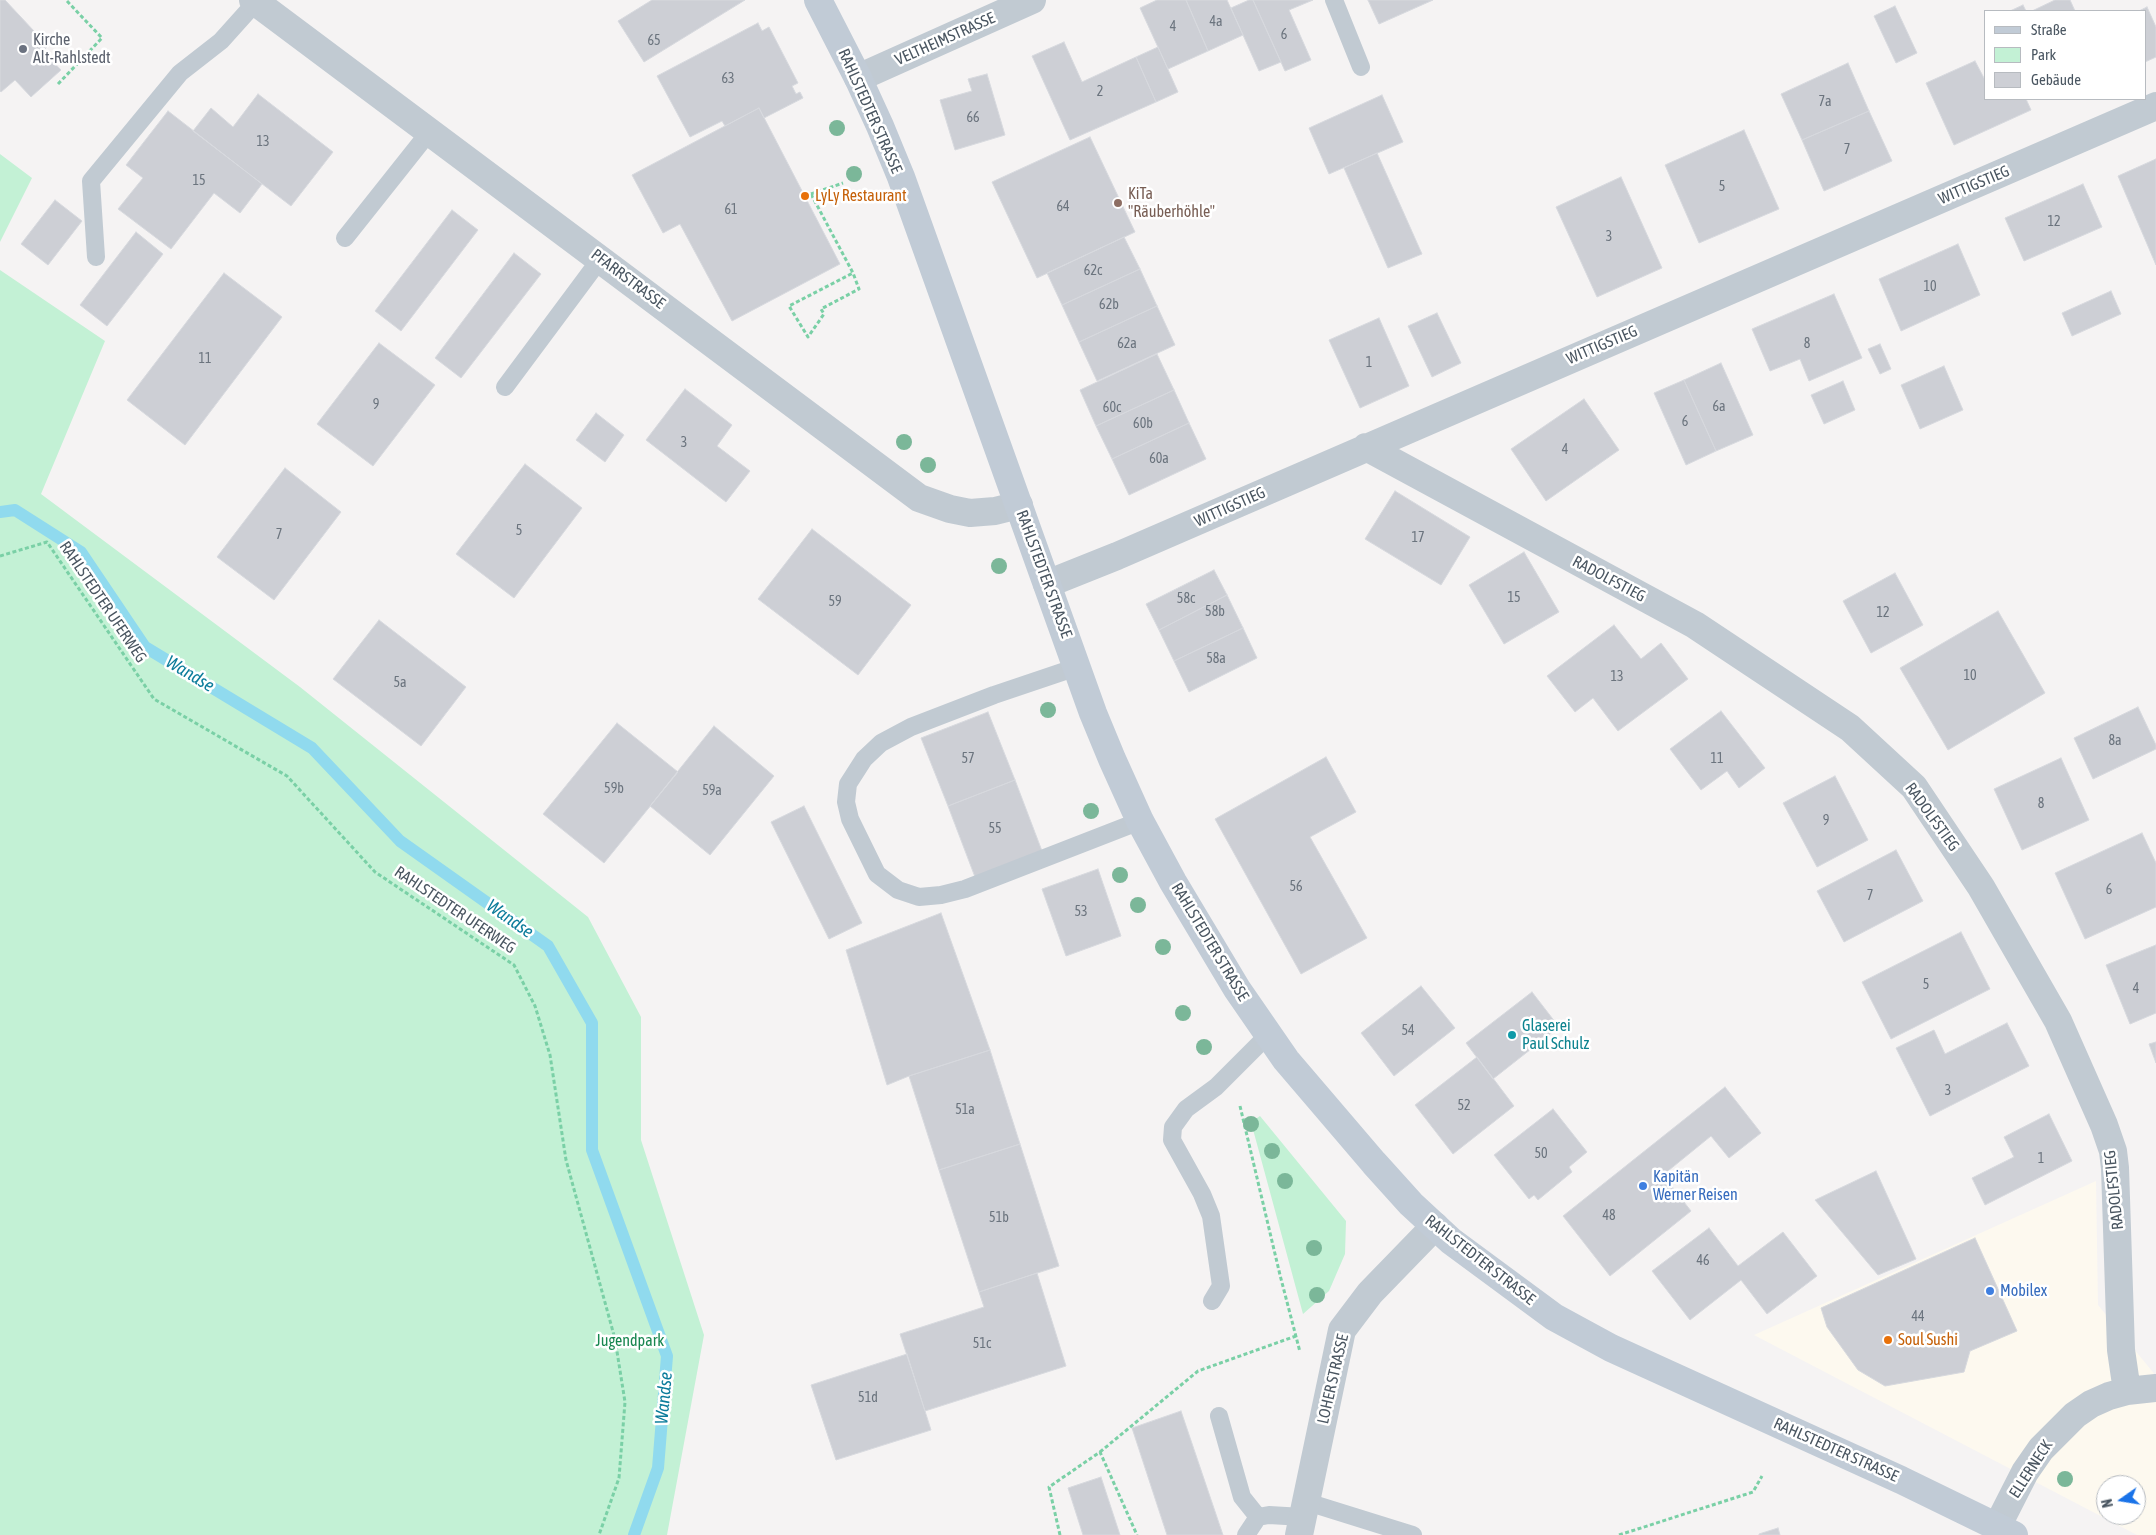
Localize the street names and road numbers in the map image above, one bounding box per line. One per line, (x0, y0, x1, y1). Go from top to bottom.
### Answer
street label: VELTHEIMSTRASSE (892, 8, 998, 70)
street label: RAHLSTEDTER STRASSE (834, 46, 906, 176)
street label: WITTIGSTIEG (1936, 161, 2012, 209)
street label: PFARRSTRASSE (587, 245, 669, 313)
street label: WITTIGSTIEG (1564, 321, 1640, 369)
street label: WITTIGSTIEG (1192, 483, 1268, 531)
street label: RAHLSTEDTER STRASSE (1012, 508, 1076, 640)
street label: RAHLSTEDTER UFERWEG (55, 538, 151, 666)
street label: RADOLFSTIEG (1569, 552, 1649, 606)
street label: RADOLFSTIEG (1901, 779, 1963, 855)
street label: RAHLSTEDTER UFERWEG (391, 862, 519, 958)
street label: RAHLSTEDTER STRASSE (1167, 879, 1253, 1005)
street label: RADOLFSTIEG (2100, 1149, 2128, 1231)
street label: RAHLSTEDTER STRASSE (1421, 1211, 1539, 1309)
street label: LOHER STRASSE (1313, 1332, 1353, 1426)
street label: RAHLSTEDTER STRASSE (1771, 1414, 1901, 1486)
street label: ELLERNECK (2005, 1436, 2057, 1502)

